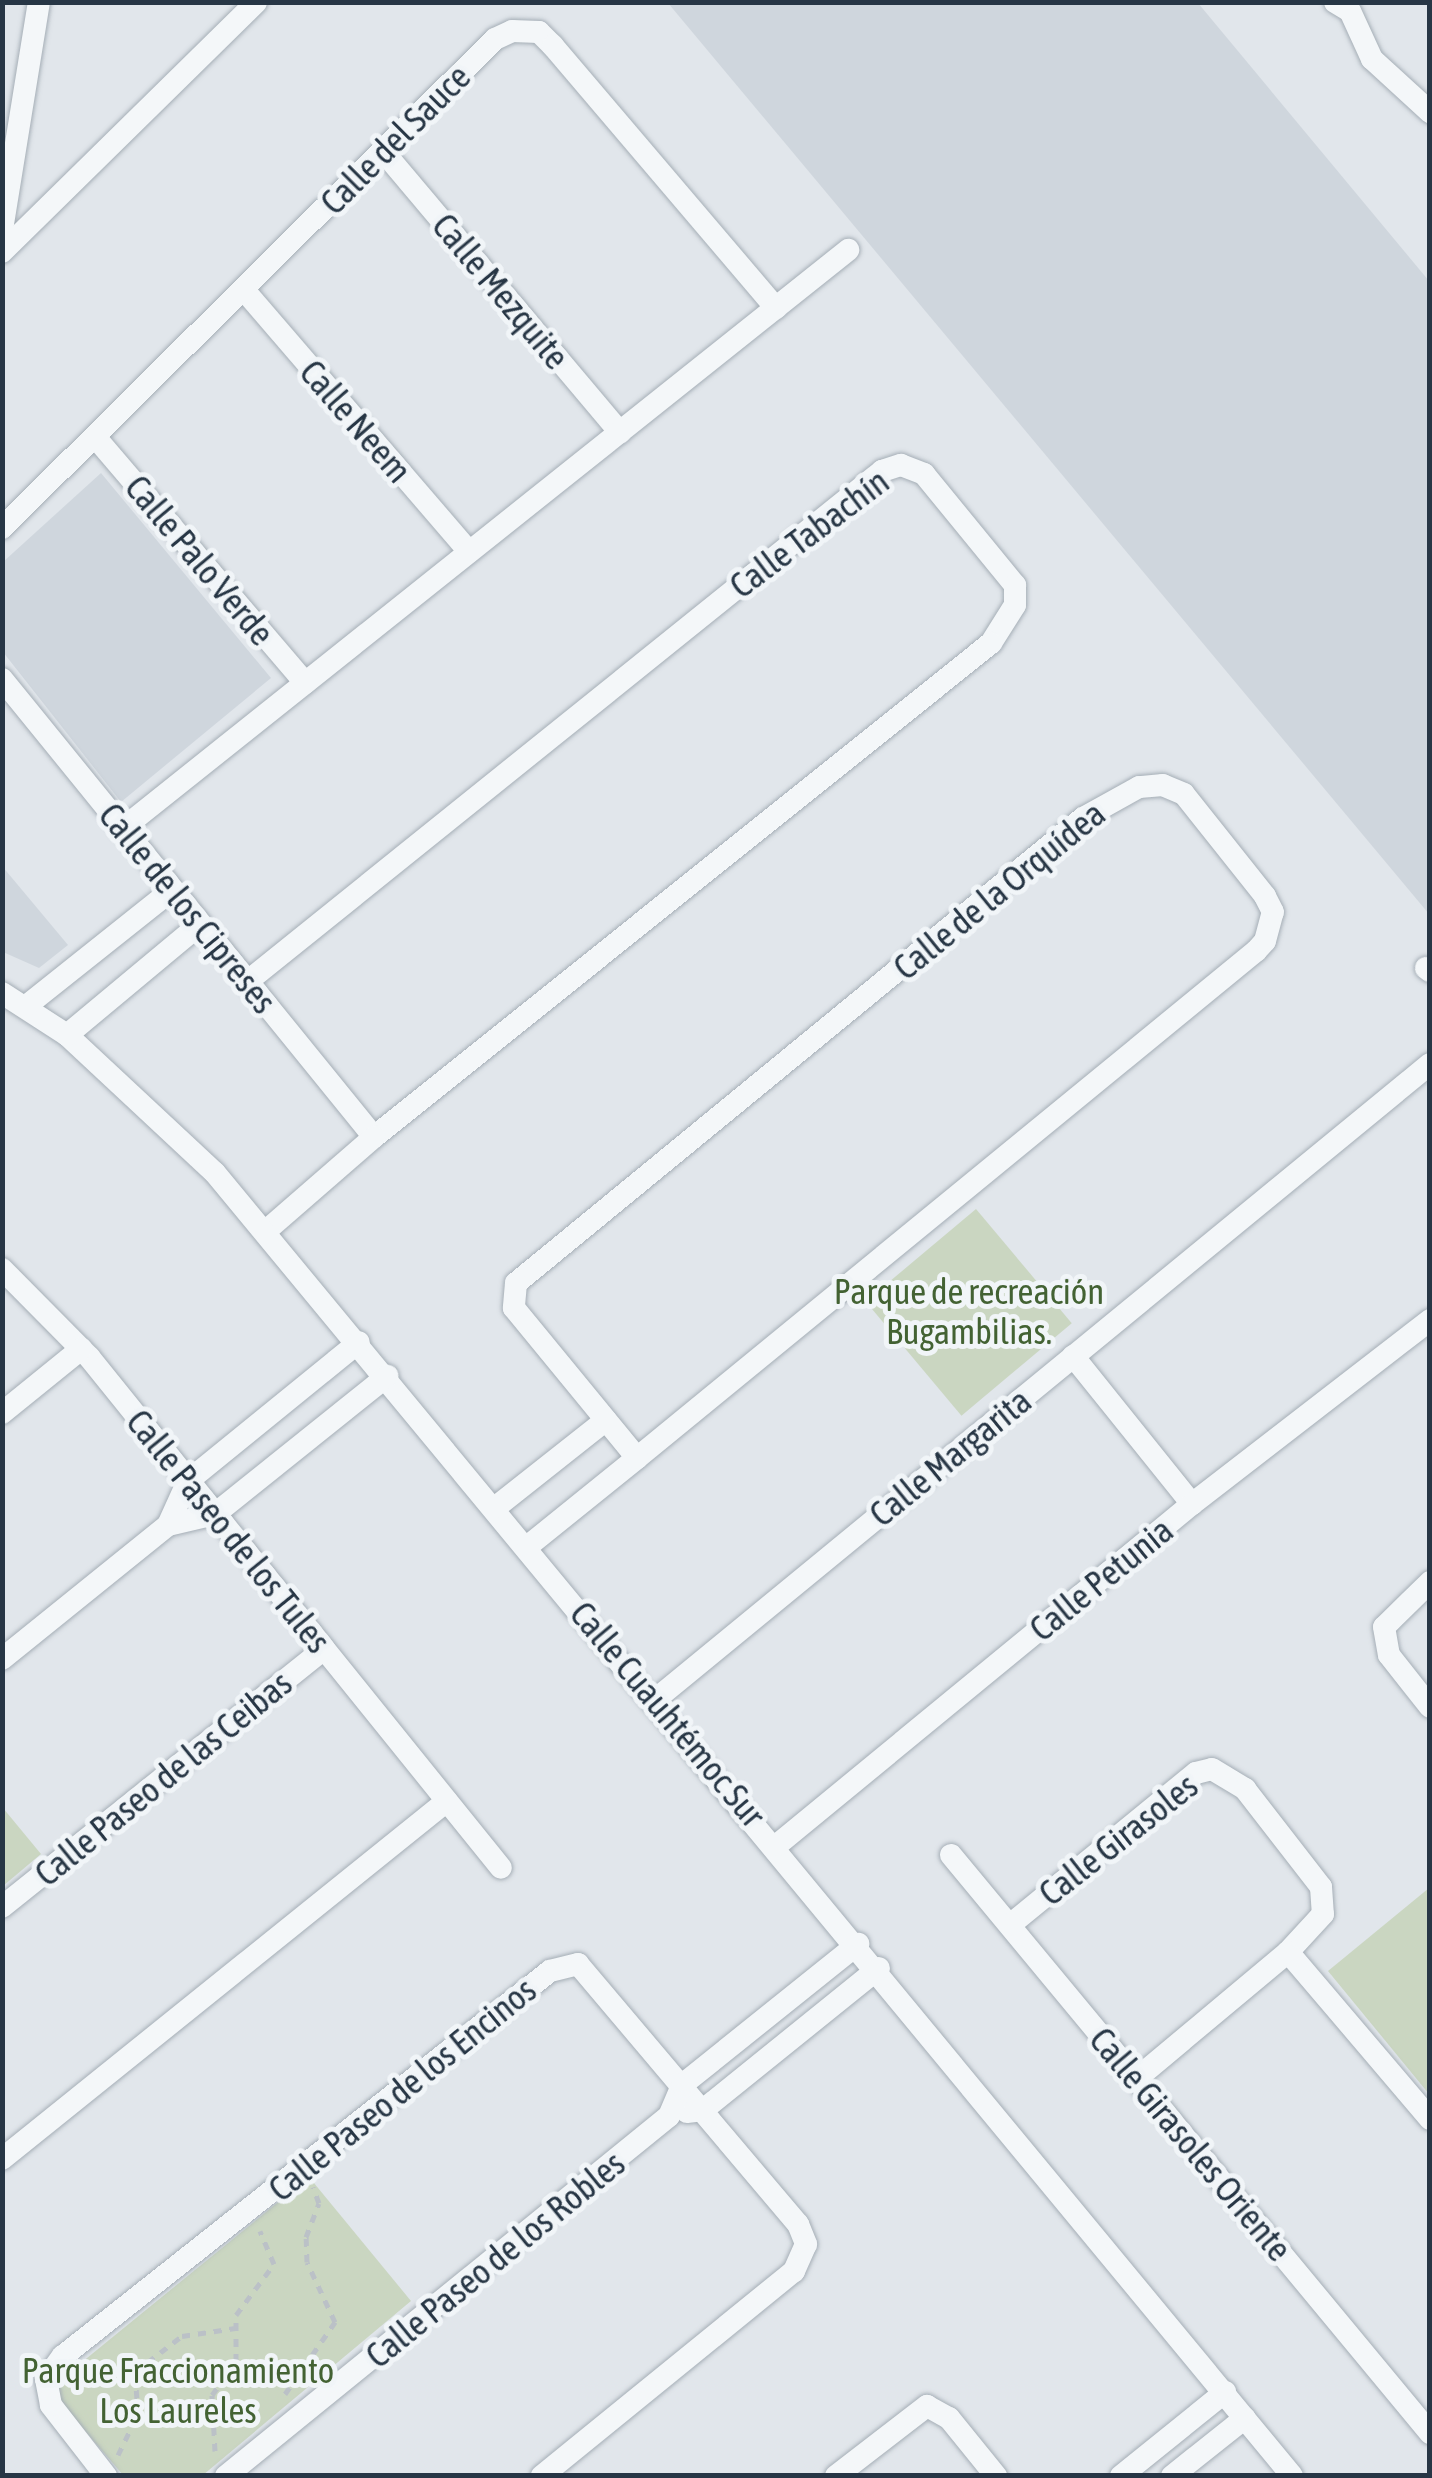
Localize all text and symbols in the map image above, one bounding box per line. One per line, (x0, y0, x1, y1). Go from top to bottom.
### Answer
street label: Calle del Sauce (311, 55, 479, 223)
street label: Calle Mezquite (424, 205, 578, 377)
street label: Calle Neem (291, 351, 421, 491)
street label: Calle Tabachín (721, 460, 897, 606)
street label: Calle Palo Verde (117, 467, 283, 653)
street label: Calle de la Orquídea (885, 792, 1113, 988)
street label: Calle de los Cipreses (91, 795, 285, 1021)
park label: Parque de recreación Bugambilias. (834, 1270, 1104, 1352)
street label: Calle Margarita (861, 1379, 1039, 1535)
street label: Calle Paseo de los Tules (118, 1401, 340, 1661)
street label: Calle Petunia (1021, 1509, 1181, 1649)
street label: Calle Cuauhtémoc Sur (562, 1593, 774, 1835)
street label: Calle Paseo de las Ceibas (26, 1662, 300, 1894)
street label: Calle Girasoles (1030, 1764, 1206, 1914)
street label: Calle Paseo de los Encinos (260, 1968, 544, 2210)
street label: Calle Girasoles Oriente (1081, 2019, 1301, 2269)
street label: Calle Paseo de los Robles (357, 2142, 633, 2376)
park label: Parque Fraccionamiento Los Laureles (22, 2349, 334, 2431)

